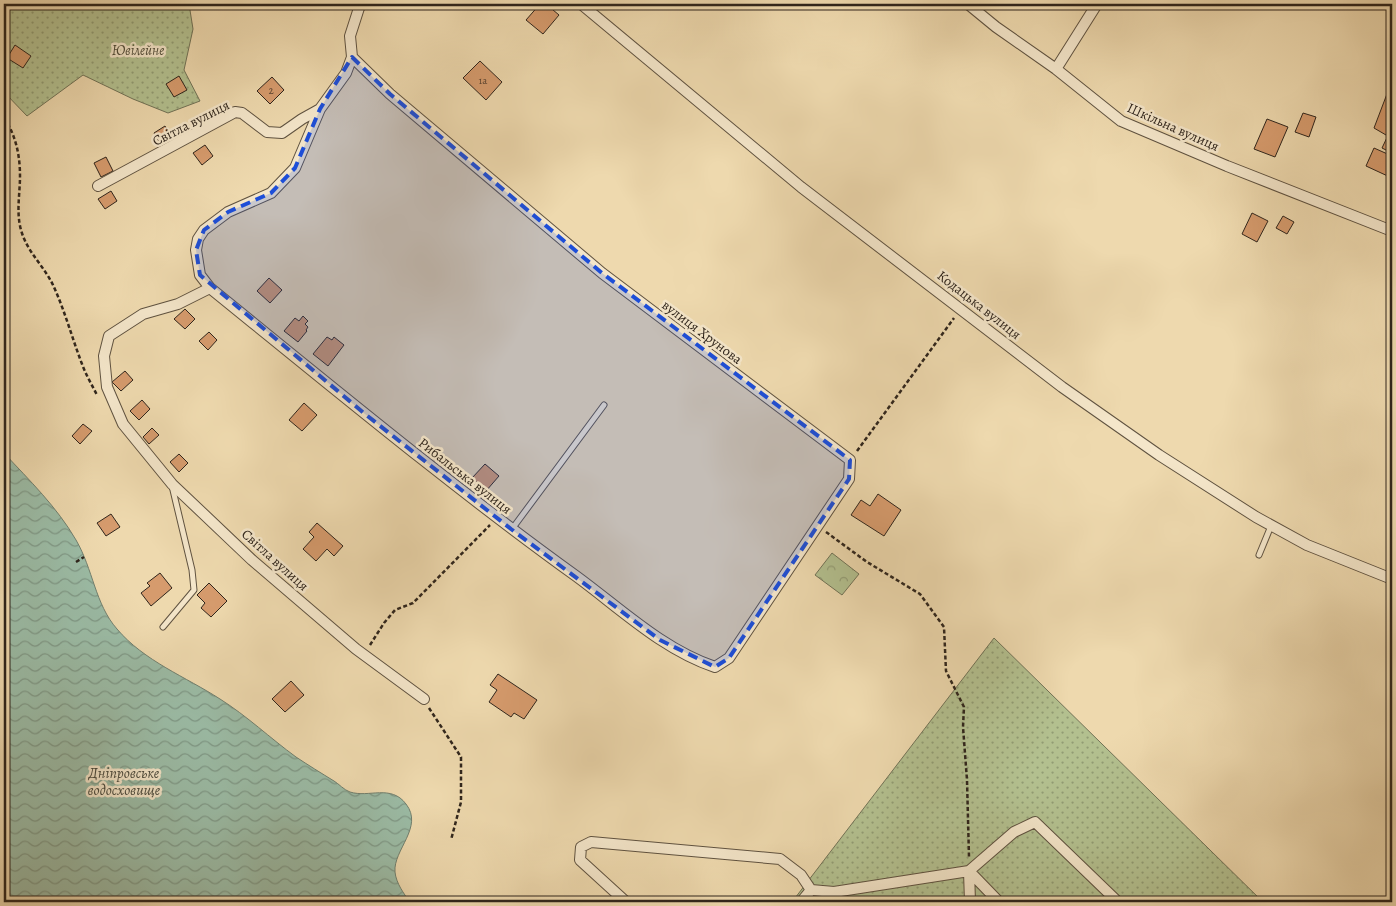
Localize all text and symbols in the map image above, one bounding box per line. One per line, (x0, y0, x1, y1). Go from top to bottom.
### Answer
park label: Ювілейне (112, 41, 164, 60)
house number: 1а (479, 73, 488, 88)
house number: 2 (268, 83, 274, 98)
street label: Світла вулиця (149, 95, 233, 151)
street label: Шкільна вулиця (1124, 98, 1222, 156)
street label: Кодацька вулиця (933, 266, 1025, 344)
street label: вулиця Хрунова (658, 295, 747, 369)
street label: Рибальська вулиця (414, 433, 516, 519)
street label: Світла вулиця (237, 525, 313, 595)
water label: Дніпровське водосховище (88, 763, 161, 800)

